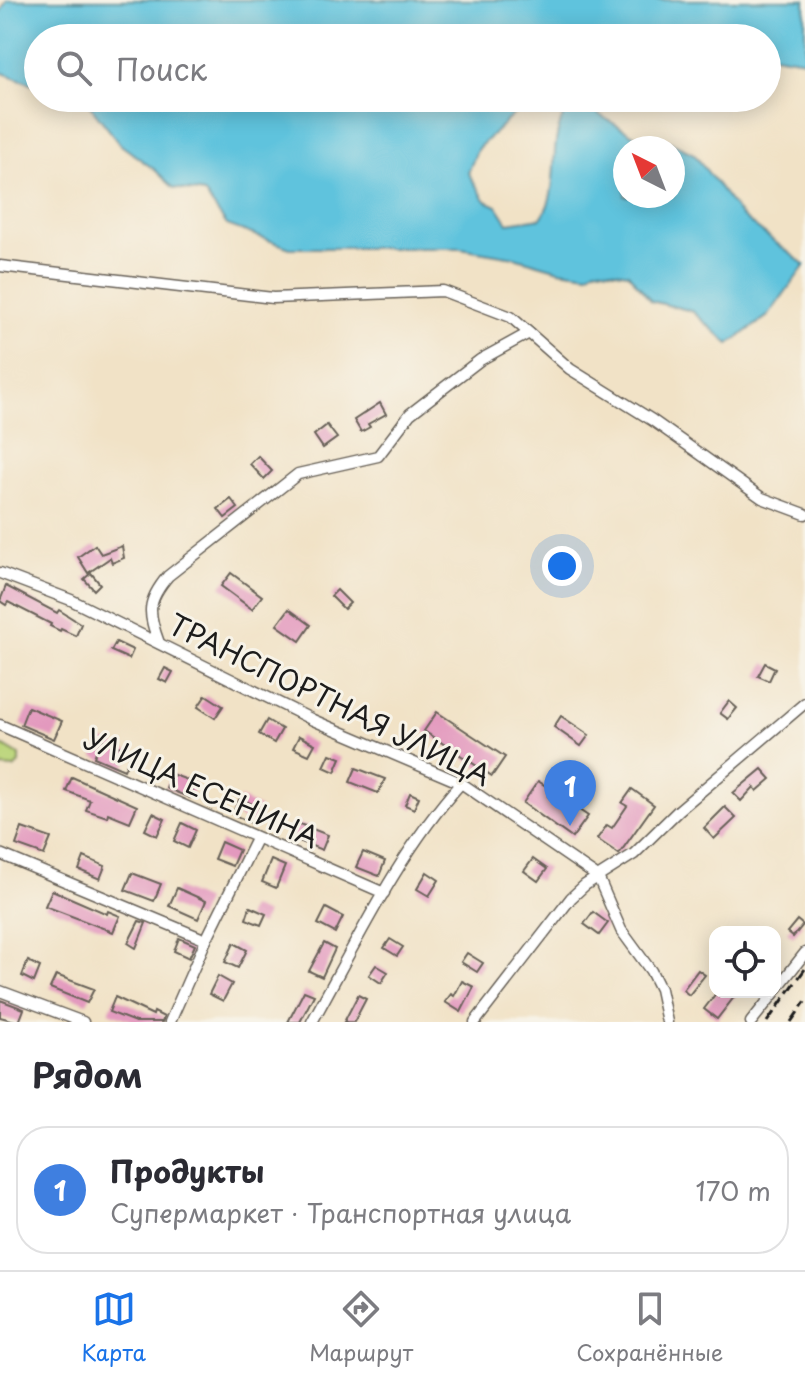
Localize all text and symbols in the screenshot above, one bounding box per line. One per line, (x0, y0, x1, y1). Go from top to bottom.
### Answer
search box (24, 24, 781, 112)
icon: search (52, 46, 96, 90)
text: Поиск (116, 46, 207, 91)
north arrow (613, 136, 685, 208)
your location (542, 546, 582, 586)
street label: ТРАНСПОРТНАЯ УЛИЦА (161, 602, 499, 796)
street label: УЛИЦА ЕСЕНИНА (77, 716, 327, 858)
pin: 1 (544, 760, 596, 826)
map controls (709, 926, 781, 998)
button: locate (709, 926, 781, 998)
text: Рядом (32, 1048, 143, 1100)
text: Продукты (110, 1148, 264, 1193)
text: 1 (54, 1171, 66, 1210)
text: 170 m (696, 1171, 771, 1210)
text: Супермаркет · Транспортная улица (110, 1193, 571, 1232)
tab: Карта (82, 1287, 146, 1368)
tab: Маршрут (309, 1287, 413, 1368)
tab: Сохранённые (576, 1287, 723, 1368)

